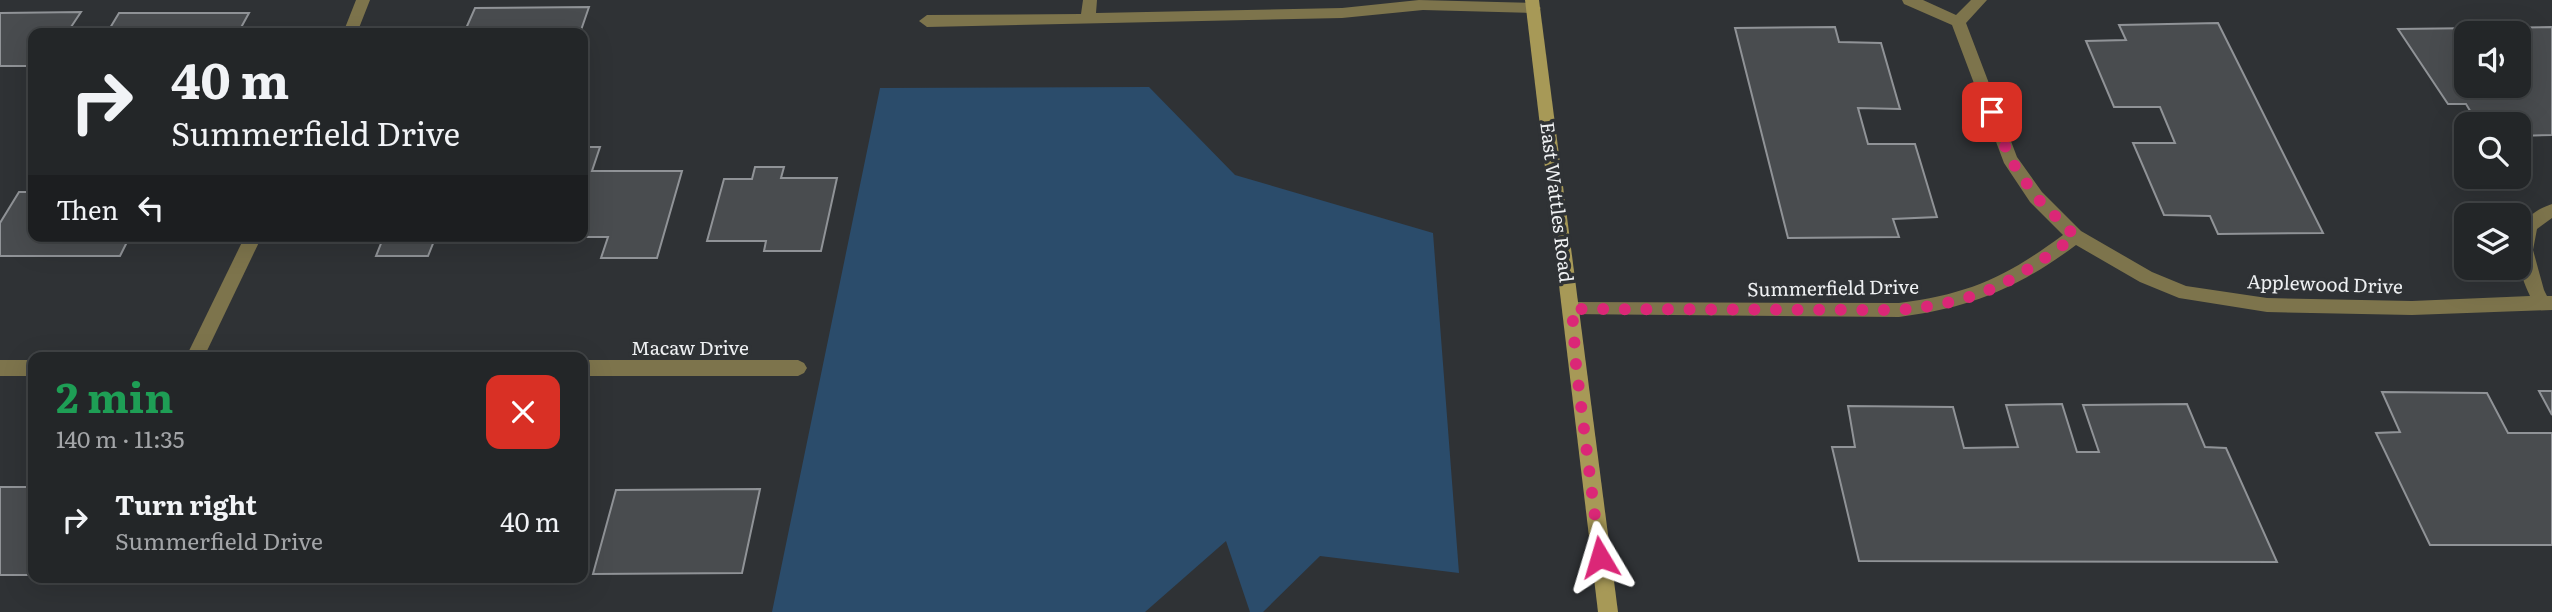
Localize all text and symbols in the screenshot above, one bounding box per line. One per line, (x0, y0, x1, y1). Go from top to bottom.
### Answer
map controls (2454, 21, 2531, 280)
button: sound (2454, 21, 2531, 98)
text: 40 m (171, 41, 289, 114)
icon: right (56, 56, 147, 147)
pin (1962, 82, 2022, 142)
icon: arrive (1973, 93, 2011, 131)
text: Summerfield Drive (171, 108, 460, 156)
button: search (2454, 112, 2531, 189)
street label: East Wattles Road (1534, 120, 1582, 284)
text: Then (56, 189, 118, 228)
icon: left (132, 189, 170, 227)
button: layers (2454, 203, 2531, 280)
street label: Applewood Drive (2247, 266, 2404, 300)
street label: Summerfield Drive (1747, 272, 1919, 302)
street label: Macaw Drive (631, 333, 749, 361)
text: 2 min (56, 364, 173, 426)
button: close (486, 375, 560, 449)
text: 140 m · 11:35 (56, 421, 184, 455)
text: Turn right (115, 484, 257, 523)
icon: right (56, 501, 94, 539)
text: 40 m (500, 501, 560, 540)
position arrow (1563, 520, 1637, 594)
text: Summerfield Drive (115, 523, 323, 557)

